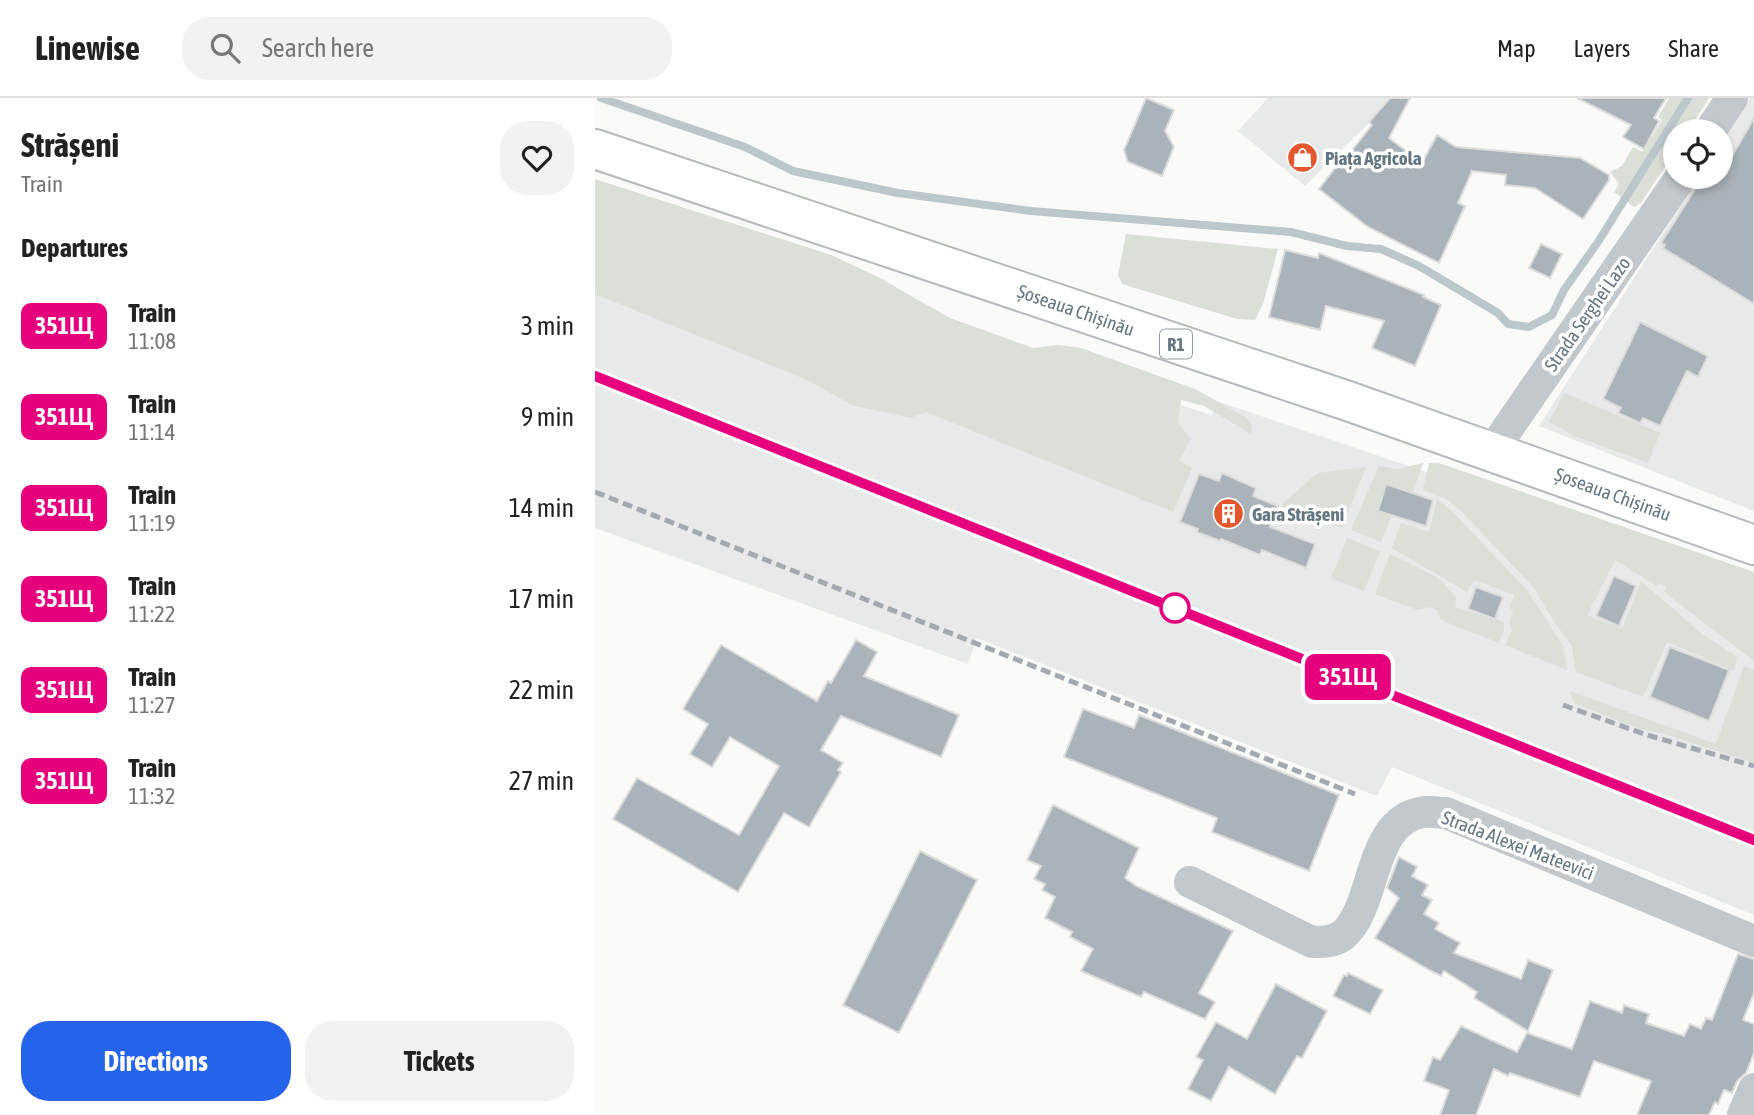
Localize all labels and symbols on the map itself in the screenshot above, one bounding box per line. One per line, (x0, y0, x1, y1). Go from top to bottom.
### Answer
shop icon: Piața Agricola (1285, 141, 1319, 175)
place label: Piața Agricola (1325, 147, 1422, 170)
street label: Strada Serghei Lazo (1539, 253, 1635, 375)
street label: Șoseaua Chișinău (1015, 280, 1137, 340)
road number: R1 (1160, 330, 1192, 358)
street label: Șoseaua Chișinău (1552, 463, 1674, 525)
building icon: Gara Strășeni (1212, 497, 1246, 531)
place label: Gara Strășeni (1252, 503, 1344, 526)
unlabelled marker (1160, 593, 1190, 623)
line badge: 351Щ (1299, 654, 1397, 700)
street label: Strada Alexei Mateevici (1439, 806, 1597, 884)

